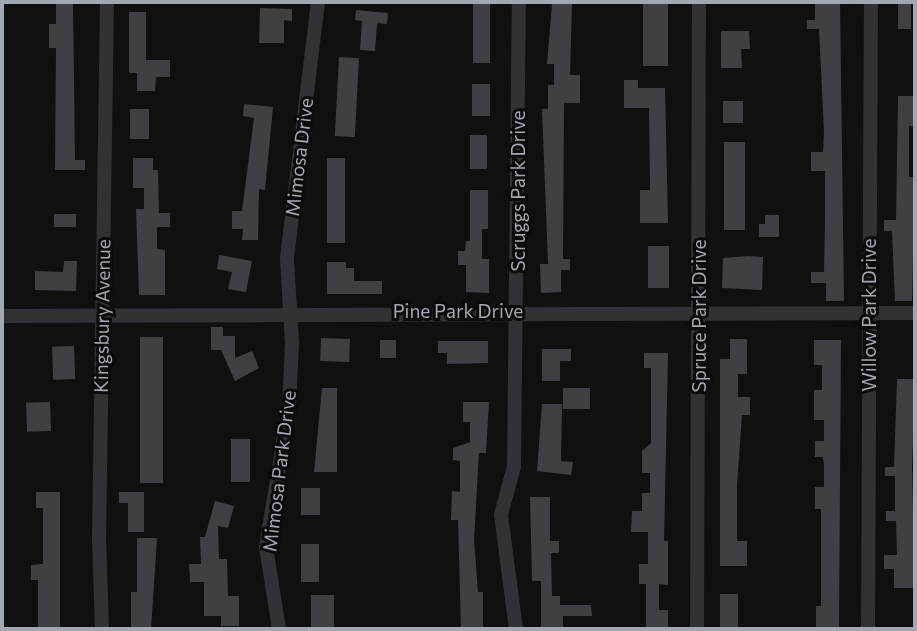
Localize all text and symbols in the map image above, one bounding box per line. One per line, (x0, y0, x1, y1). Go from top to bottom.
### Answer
street label: Mimosa Drive (280, 97, 318, 217)
street label: Scruggs Park Drive (507, 111, 529, 271)
street label: Willow Park Drive (858, 238, 880, 392)
street label: Kingsbury Avenue (89, 239, 115, 393)
street label: Spruce Park Drive (688, 240, 710, 392)
street label: Pine Park Drive (393, 300, 523, 322)
street label: Mimosa Park Drive (258, 389, 300, 553)

